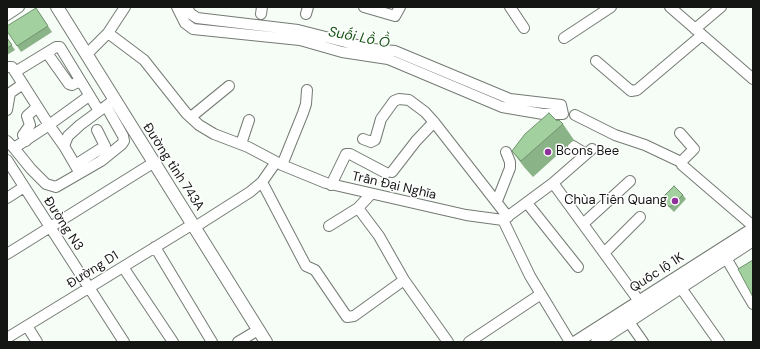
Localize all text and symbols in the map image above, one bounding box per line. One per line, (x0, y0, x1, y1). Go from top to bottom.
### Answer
water label: Suối Lồ Ồ (327, 24, 391, 52)
street label: Đường tỉnh 743A (139, 120, 207, 214)
place label: Bcons Bee (556, 144, 619, 160)
marker: Bcons Bee (543, 147, 553, 157)
street label: Trần Đại Nghĩa (350, 169, 438, 203)
place label: Chùa Tiên Quang (564, 193, 667, 209)
street label: Đường N3 (40, 194, 86, 254)
marker: Chùa Tiên Quang (670, 196, 680, 206)
street label: Đường D1 (64, 248, 122, 292)
street label: Quốc lộ 1K (627, 250, 687, 296)

